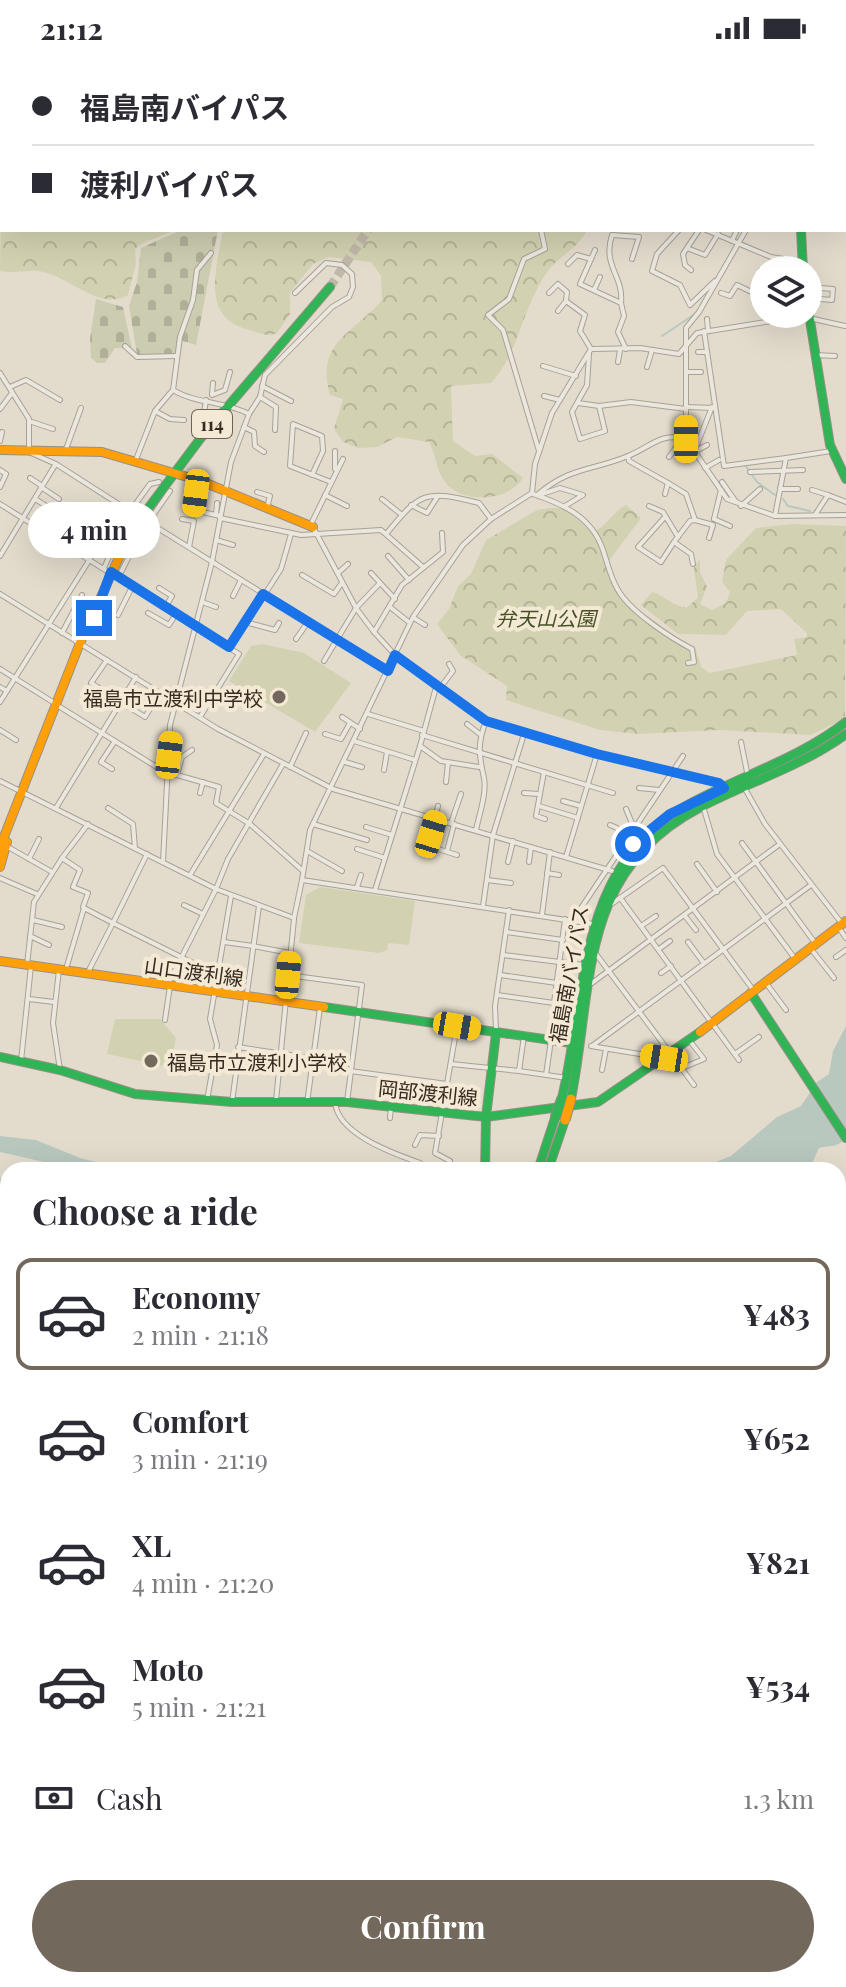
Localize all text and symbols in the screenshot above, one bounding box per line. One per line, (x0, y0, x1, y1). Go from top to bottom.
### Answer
text: 21:12 (40, 8, 103, 48)
text: 福島南バイパス (80, 87, 289, 127)
text: 渡利バイパス (80, 164, 259, 204)
map controls (750, 256, 822, 328)
button: layers (750, 256, 822, 328)
road number: 114 (192, 410, 232, 438)
car (674, 415, 698, 463)
car (181, 468, 211, 518)
callout: 4 min (28, 502, 160, 558)
text: 4 min (60, 512, 128, 547)
route end (76, 600, 112, 636)
park label: 弁天山公園 (496, 604, 599, 631)
place label: 福島市立渡利中学校 (83, 684, 263, 711)
marker: 福島市立渡利中学校 (270, 688, 288, 706)
car (154, 730, 184, 780)
car (413, 808, 449, 860)
route start (615, 826, 651, 862)
street label: 福島南バイパス (543, 903, 593, 1045)
car (274, 950, 302, 1000)
street label: 山口渡利線 (143, 951, 245, 991)
car (431, 1010, 483, 1042)
car (638, 1042, 690, 1074)
place label: 福島市立渡利小学校 (167, 1048, 347, 1075)
marker: 福島市立渡利小学校 (142, 1052, 160, 1070)
street label: 岡部渡利線 (377, 1073, 479, 1111)
text: Choose a ride (32, 1186, 258, 1234)
text: Economy (132, 1277, 261, 1317)
icon: car (36, 1278, 108, 1350)
text: ¥483 (743, 1294, 810, 1334)
text: 2 min · 21:18 (132, 1317, 269, 1352)
text: Comfort (132, 1401, 249, 1441)
icon: car (36, 1402, 108, 1474)
text: ¥652 (743, 1418, 810, 1458)
text: 3 min · 21:19 (132, 1441, 268, 1476)
text: XL (132, 1525, 171, 1565)
icon: car (36, 1526, 108, 1598)
text: ¥821 (746, 1542, 810, 1582)
text: 4 min · 21:20 (132, 1565, 274, 1600)
text: Moto (132, 1649, 204, 1689)
icon: car (36, 1650, 108, 1722)
text: ¥534 (745, 1666, 810, 1706)
text: 5 min · 21:21 (132, 1689, 266, 1724)
icon: cash (32, 1776, 76, 1820)
text: Cash (96, 1778, 163, 1818)
text: 1.3 km (743, 1781, 814, 1816)
button: Confirm (32, 1880, 814, 1972)

